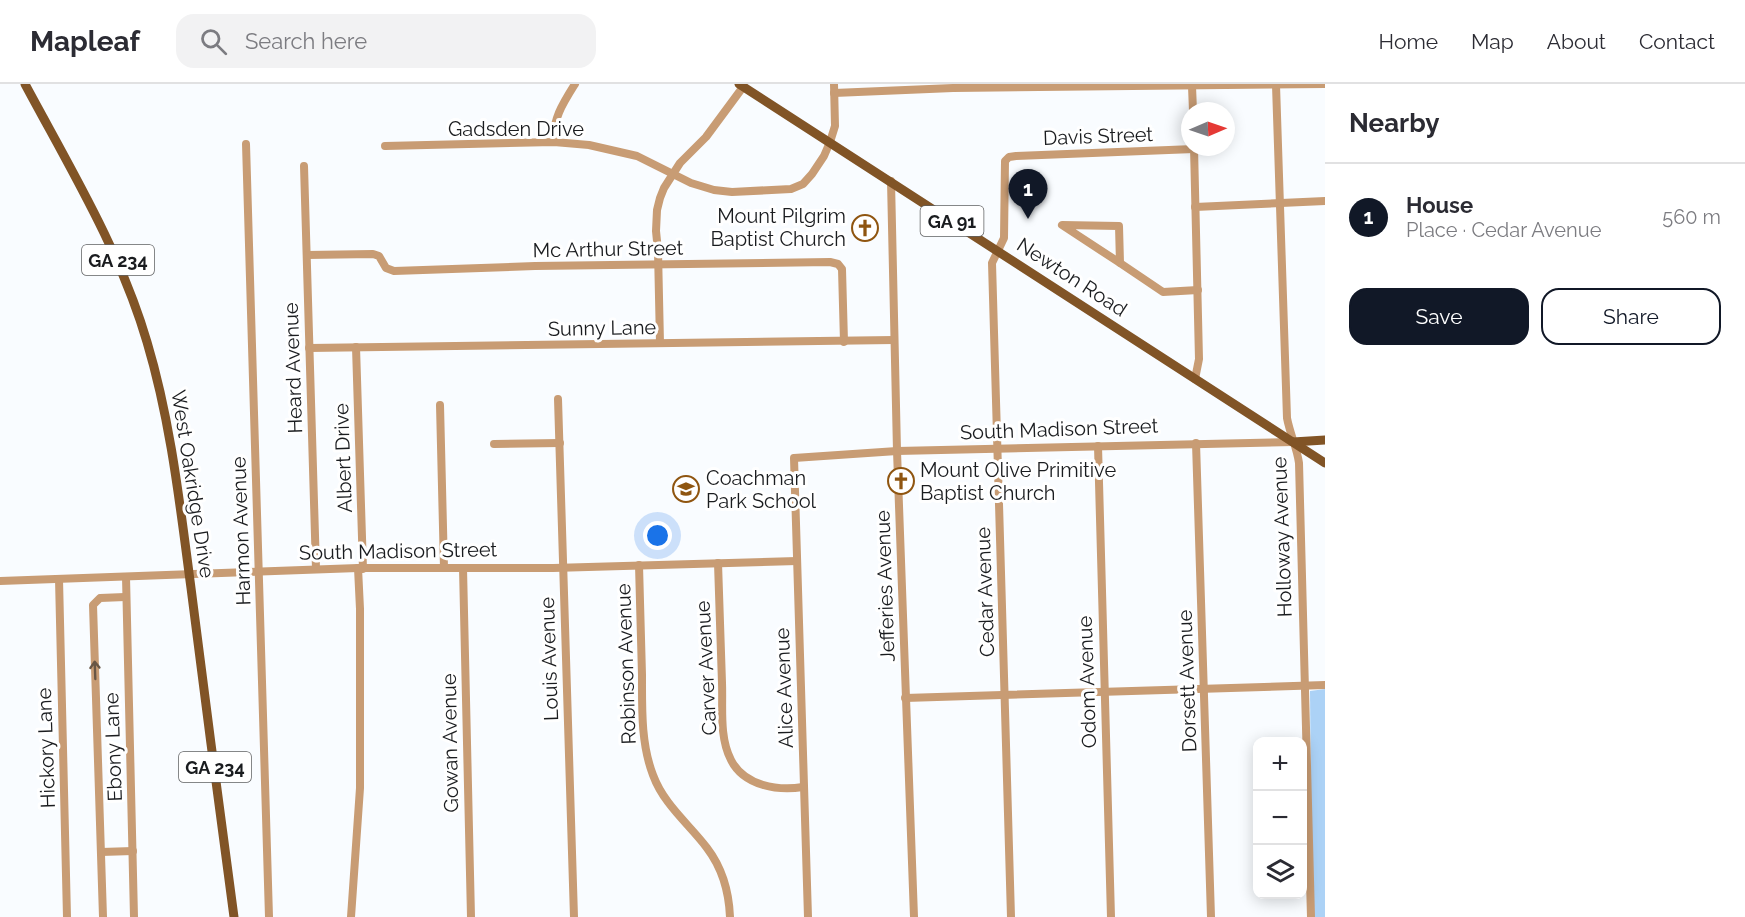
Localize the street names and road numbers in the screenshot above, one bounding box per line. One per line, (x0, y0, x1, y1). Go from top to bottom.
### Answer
street label: Gadsden Drive (448, 117, 584, 141)
street label: Davis Street (1043, 122, 1154, 150)
road number: GA 91 (920, 206, 984, 236)
street label: Newton Road (1013, 233, 1131, 321)
street label: Mc Arthur Street (532, 236, 684, 262)
road number: GA 234 (82, 245, 154, 275)
street label: Heard Avenue (279, 302, 307, 434)
street label: Sunny Lane (548, 315, 657, 341)
street label: West Oakridge Drive (166, 388, 220, 580)
street label: Albert Drive (329, 403, 357, 513)
street label: South Madison Street (959, 414, 1159, 444)
street label: Harmon Avenue (226, 456, 256, 606)
street label: Holloway Avenue (1267, 456, 1297, 618)
street label: Jefferies Avenue (870, 510, 900, 662)
street label: Cedar Avenue (971, 526, 999, 657)
street label: South Madison Street (299, 537, 498, 565)
street label: Robinson Avenue (611, 583, 641, 745)
street label: Louis Avenue (535, 596, 563, 721)
street label: Carver Avenue (690, 600, 722, 736)
street label: Dorsett Avenue (1173, 609, 1201, 753)
street label: Odom Avenue (1073, 615, 1101, 749)
street label: Alice Avenue (770, 627, 798, 749)
street label: Gowan Avenue (437, 673, 463, 813)
street label: Hickory Lane (32, 687, 60, 809)
street label: Ebony Lane (99, 692, 127, 802)
road number: GA 234 (179, 752, 251, 782)

